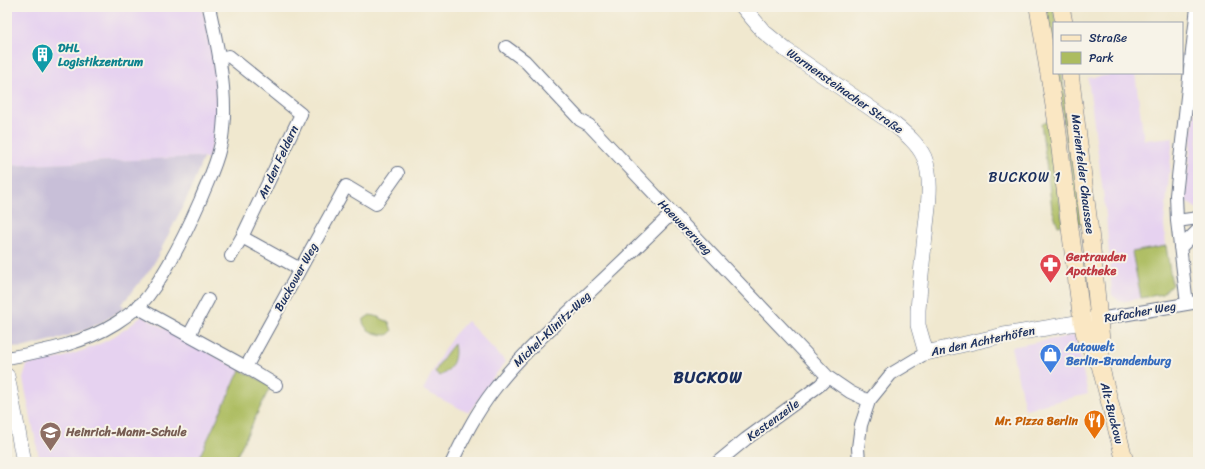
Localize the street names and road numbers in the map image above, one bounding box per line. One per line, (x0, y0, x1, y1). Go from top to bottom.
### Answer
street label: Warmensteinacher Straße (782, 42, 908, 140)
street label: Marienfelder Chaussee (1065, 113, 1101, 235)
street label: An den Feldern (251, 121, 305, 203)
street label: Haewererweg (652, 194, 718, 260)
street label: Buckower Weg (268, 238, 324, 316)
street label: Michel-Klinitz-Weg (508, 286, 596, 372)
street label: Rufacher Weg (1102, 295, 1178, 329)
street label: An den Achterhöfen (928, 319, 1038, 363)
street label: Alt-Buckow (1093, 379, 1130, 447)
street label: Kestenzeile (742, 393, 804, 447)

